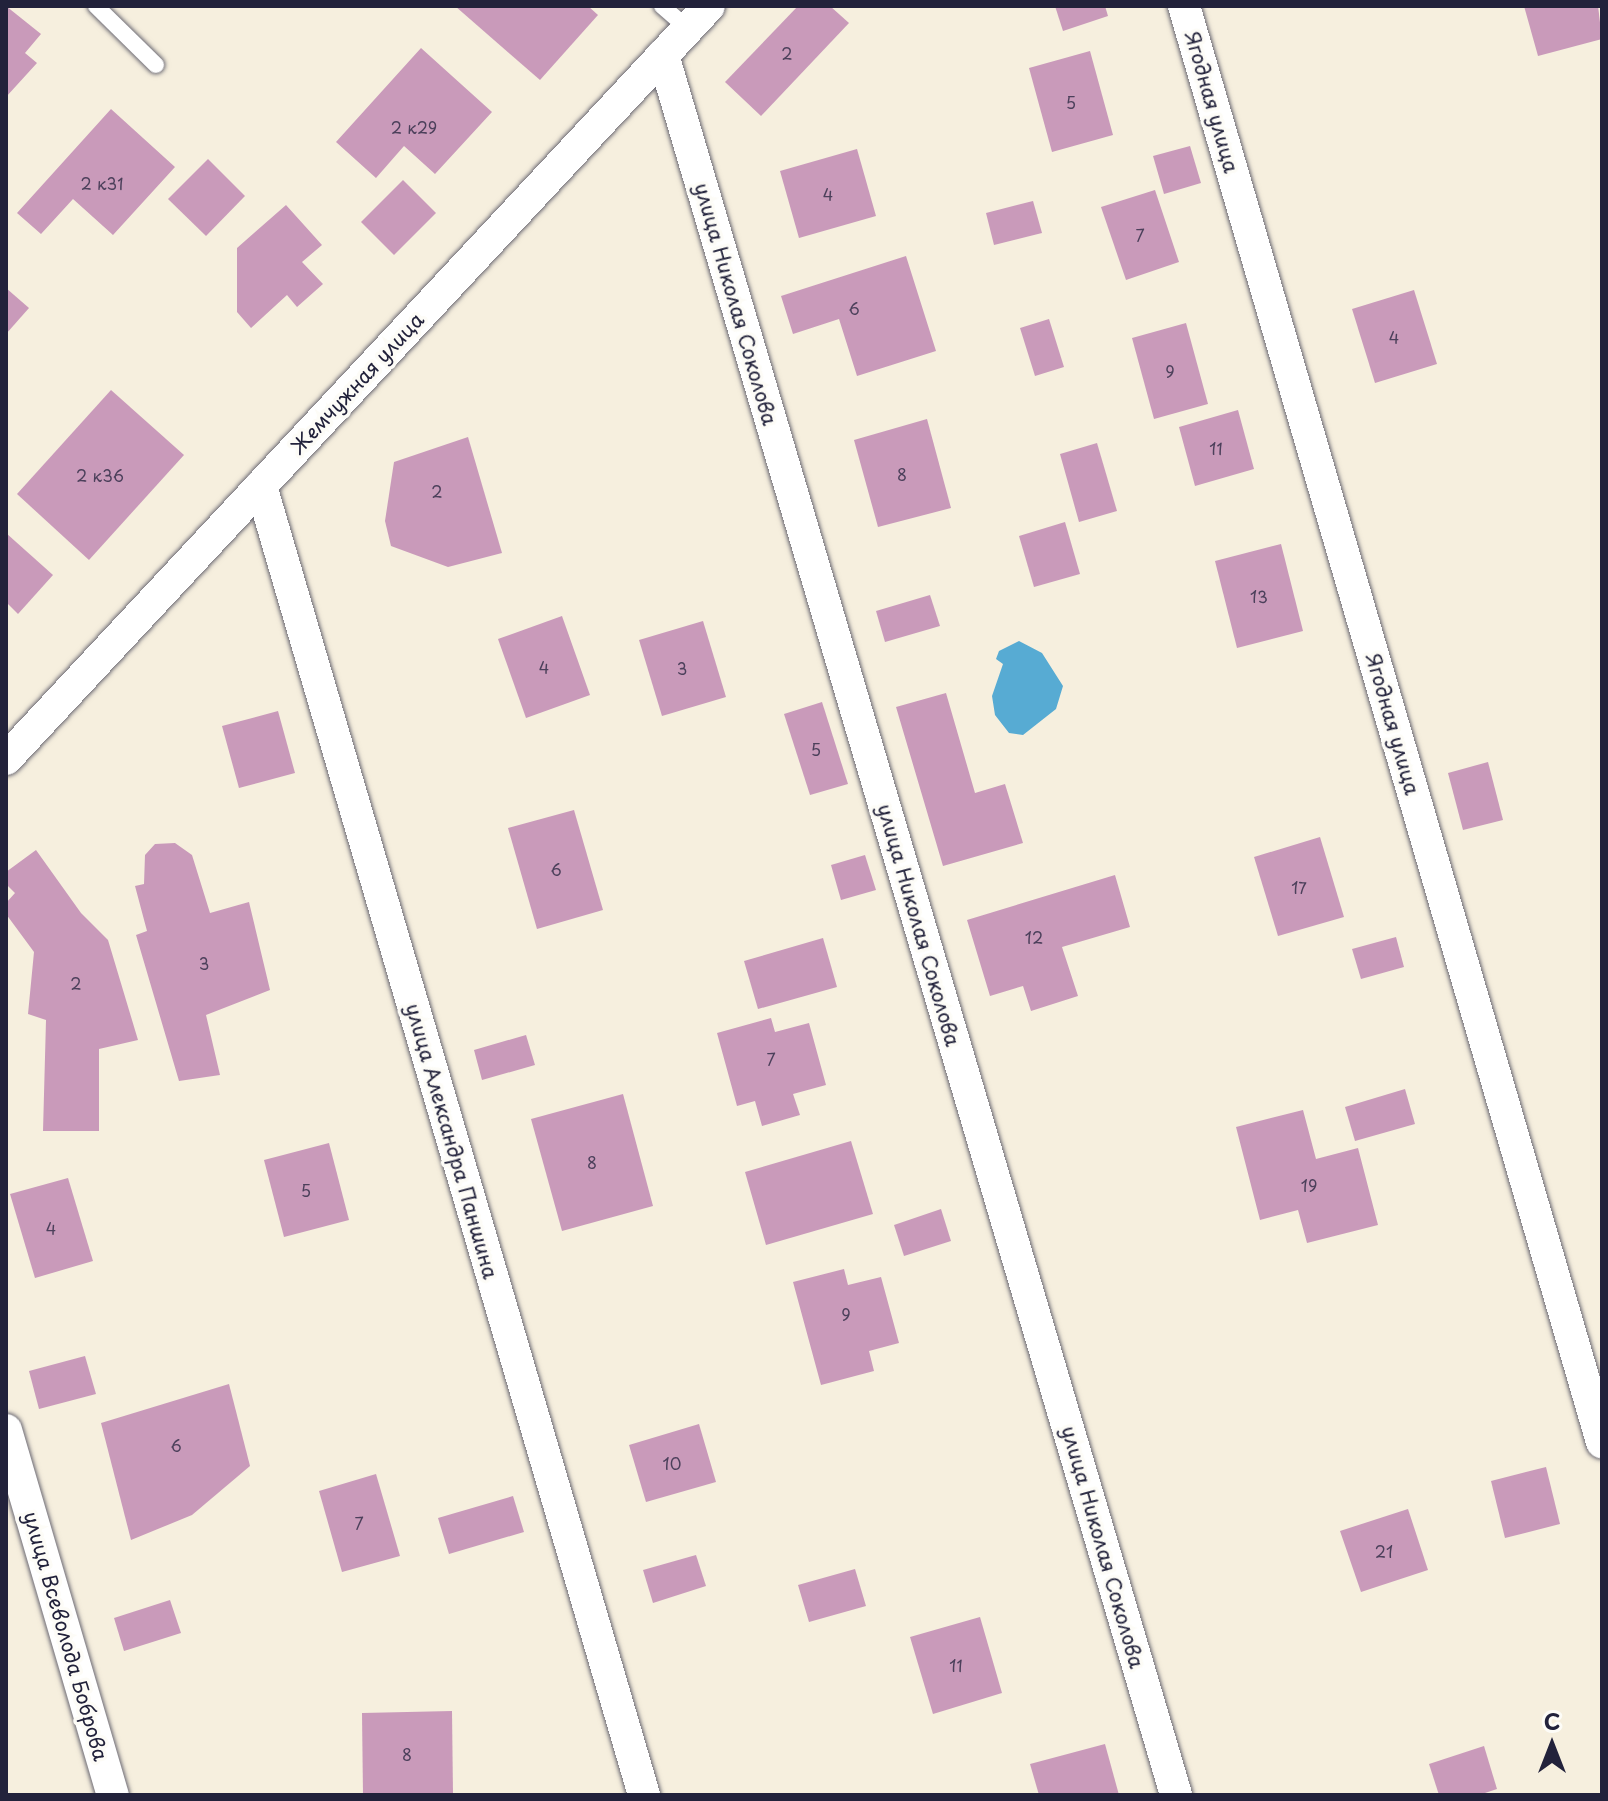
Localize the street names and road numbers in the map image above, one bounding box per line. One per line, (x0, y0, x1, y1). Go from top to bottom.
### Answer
street label: Ягодная улица (1180, 28, 1244, 176)
street label: улица Николая Соколова (690, 180, 782, 428)
street label: Жемчужная улица (285, 307, 429, 459)
street label: Ягодная улица (1361, 650, 1425, 798)
street label: улица Николая Соколова (873, 801, 965, 1049)
street label: улица Александра Паншина (401, 1000, 503, 1282)
street label: улица Николая Соколова (1057, 1423, 1149, 1671)
street label: улица Всеволода Боброва (19, 1508, 113, 1764)

